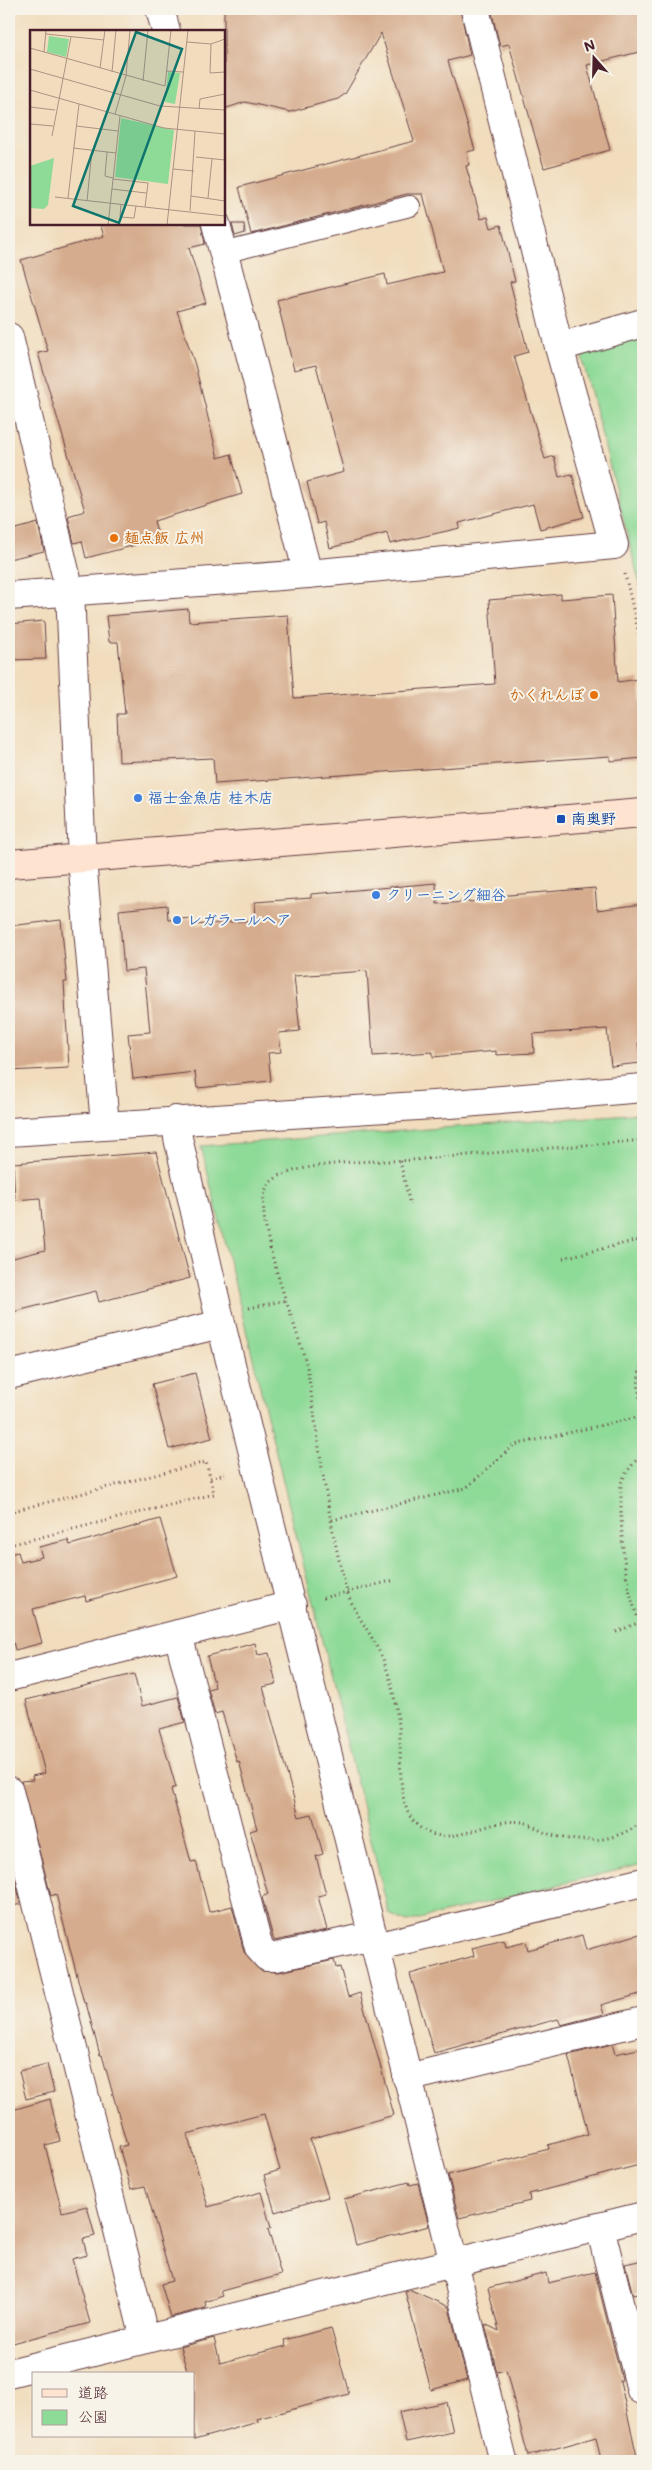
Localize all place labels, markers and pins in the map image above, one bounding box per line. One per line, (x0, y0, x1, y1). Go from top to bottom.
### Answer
place label: 麺点飯 広州 (124, 527, 204, 547)
marker: 麺点飯 広州 (108, 532, 120, 544)
place label: かくれんぼ (509, 684, 585, 704)
marker: かくれんぼ (588, 689, 600, 701)
place label: 福士金魚店 桂木店 (148, 787, 273, 807)
marker: 福士金魚店 桂木店 (132, 792, 144, 804)
place label: 南奥野 (571, 808, 616, 828)
marker: 南奥野 (555, 813, 567, 825)
place label: クリーニング細谷 (386, 884, 506, 904)
marker: クリーニング細谷 (370, 889, 382, 901)
place label: レガラールヘア (187, 909, 291, 929)
marker: レガラールヘア (171, 914, 183, 926)

